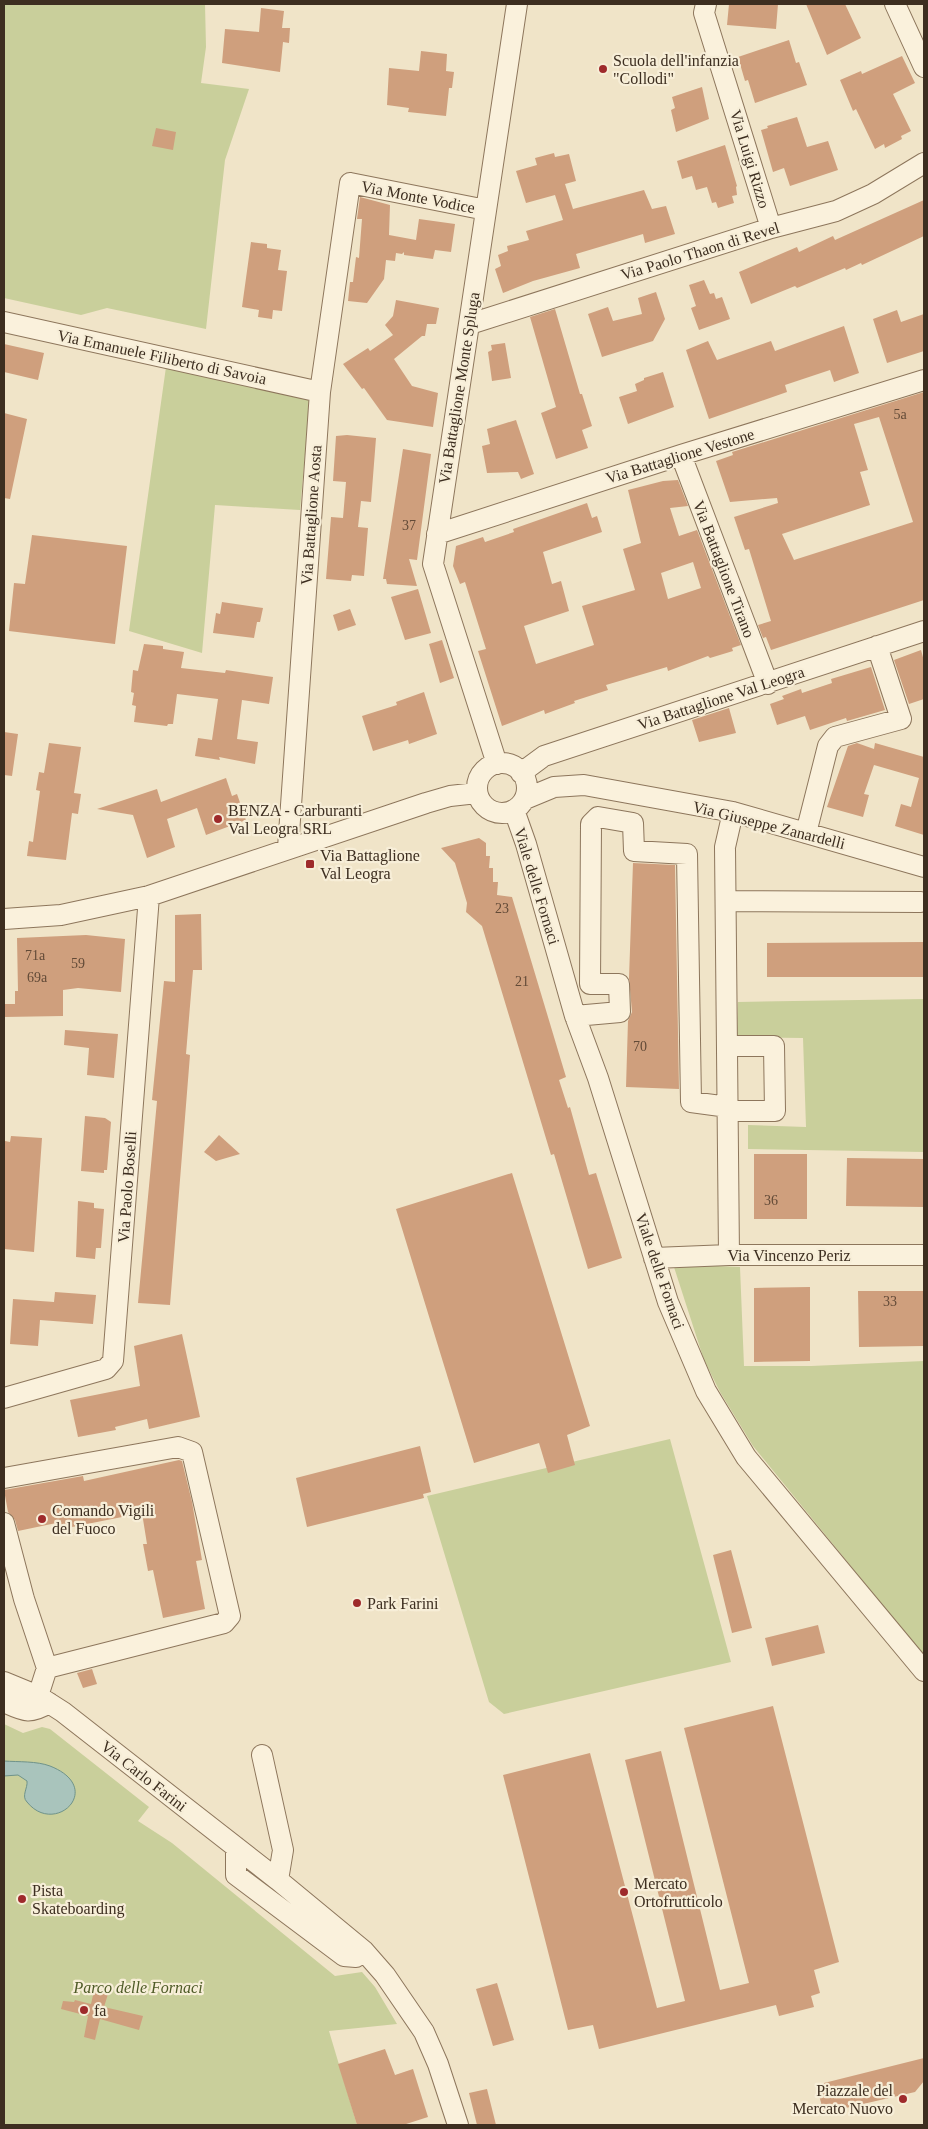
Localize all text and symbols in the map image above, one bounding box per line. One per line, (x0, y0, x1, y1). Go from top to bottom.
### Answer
place label: Scuola dell'infanzia "Collodi" (613, 52, 739, 87)
marker: Scuola dell'infanzia "Collodi" (597, 63, 609, 75)
street label: Via Luigi Rizzo (726, 108, 773, 211)
street label: Via Monte Vodice (360, 178, 476, 216)
street label: Via Paolo Thaon di Revel (619, 219, 782, 283)
street label: Via Battaglione Monte Spluga (435, 291, 484, 485)
street label: Via Emanuele Filiberto di Savoia (56, 327, 268, 387)
house number: 5a (893, 407, 907, 422)
street label: Via Battaglione Vestone (604, 425, 757, 488)
street label: Via Battaglione Aosta (298, 444, 325, 586)
street label: Via Battaglione Tirano (689, 498, 758, 640)
house number: 37 (402, 518, 416, 533)
street label: Via Battaglione Val Leogra (636, 663, 807, 734)
street label: Via Giuseppe Zanardelli (691, 798, 847, 853)
place label: BENZA - Carburanti Val Leogra SRL (228, 802, 363, 838)
marker: BENZA - Carburanti Val Leogra SRL (212, 813, 224, 825)
street label: Viale delle Fornaci (511, 825, 563, 947)
place label: Via Battaglione Val Leogra (320, 847, 420, 883)
marker: Via Battaglione Val Leogra (304, 858, 316, 870)
house number: 23 (495, 901, 509, 916)
house number: 71a (25, 948, 46, 963)
house number: 59 (71, 956, 85, 971)
house number: 69a (27, 970, 48, 985)
house number: 21 (515, 974, 529, 989)
house number: 70 (633, 1039, 647, 1054)
street label: Via Paolo Boselli (115, 1130, 139, 1243)
house number: 36 (764, 1193, 778, 1208)
street label: Viale delle Fornaci (632, 1211, 688, 1332)
street label: Via Vincenzo Periz (727, 1247, 851, 1264)
house number: 33 (883, 1294, 897, 1309)
place label: Comando Vigili del Fuoco (52, 1502, 155, 1537)
marker: Comando Vigili del Fuoco (36, 1513, 48, 1525)
place label: Park Farini (367, 1595, 439, 1612)
marker: Park Farini (351, 1597, 363, 1609)
street label: Via Carlo Farini (98, 1737, 191, 1815)
place label: Mercato Ortofrutticolo (634, 1875, 723, 1910)
place label: Pista Skateboarding (32, 1882, 124, 1918)
marker: Mercato Ortofrutticolo (618, 1886, 630, 1898)
marker: Pista Skateboarding (16, 1893, 28, 1905)
park label: Parco delle Fornaci (72, 1979, 203, 1996)
place label: fa (94, 2002, 106, 2019)
marker: fa (78, 2004, 90, 2016)
place label: Piazzale del Mercato Nuovo (792, 2082, 894, 2117)
marker: Piazzale del Mercato Nuovo (897, 2093, 909, 2105)

